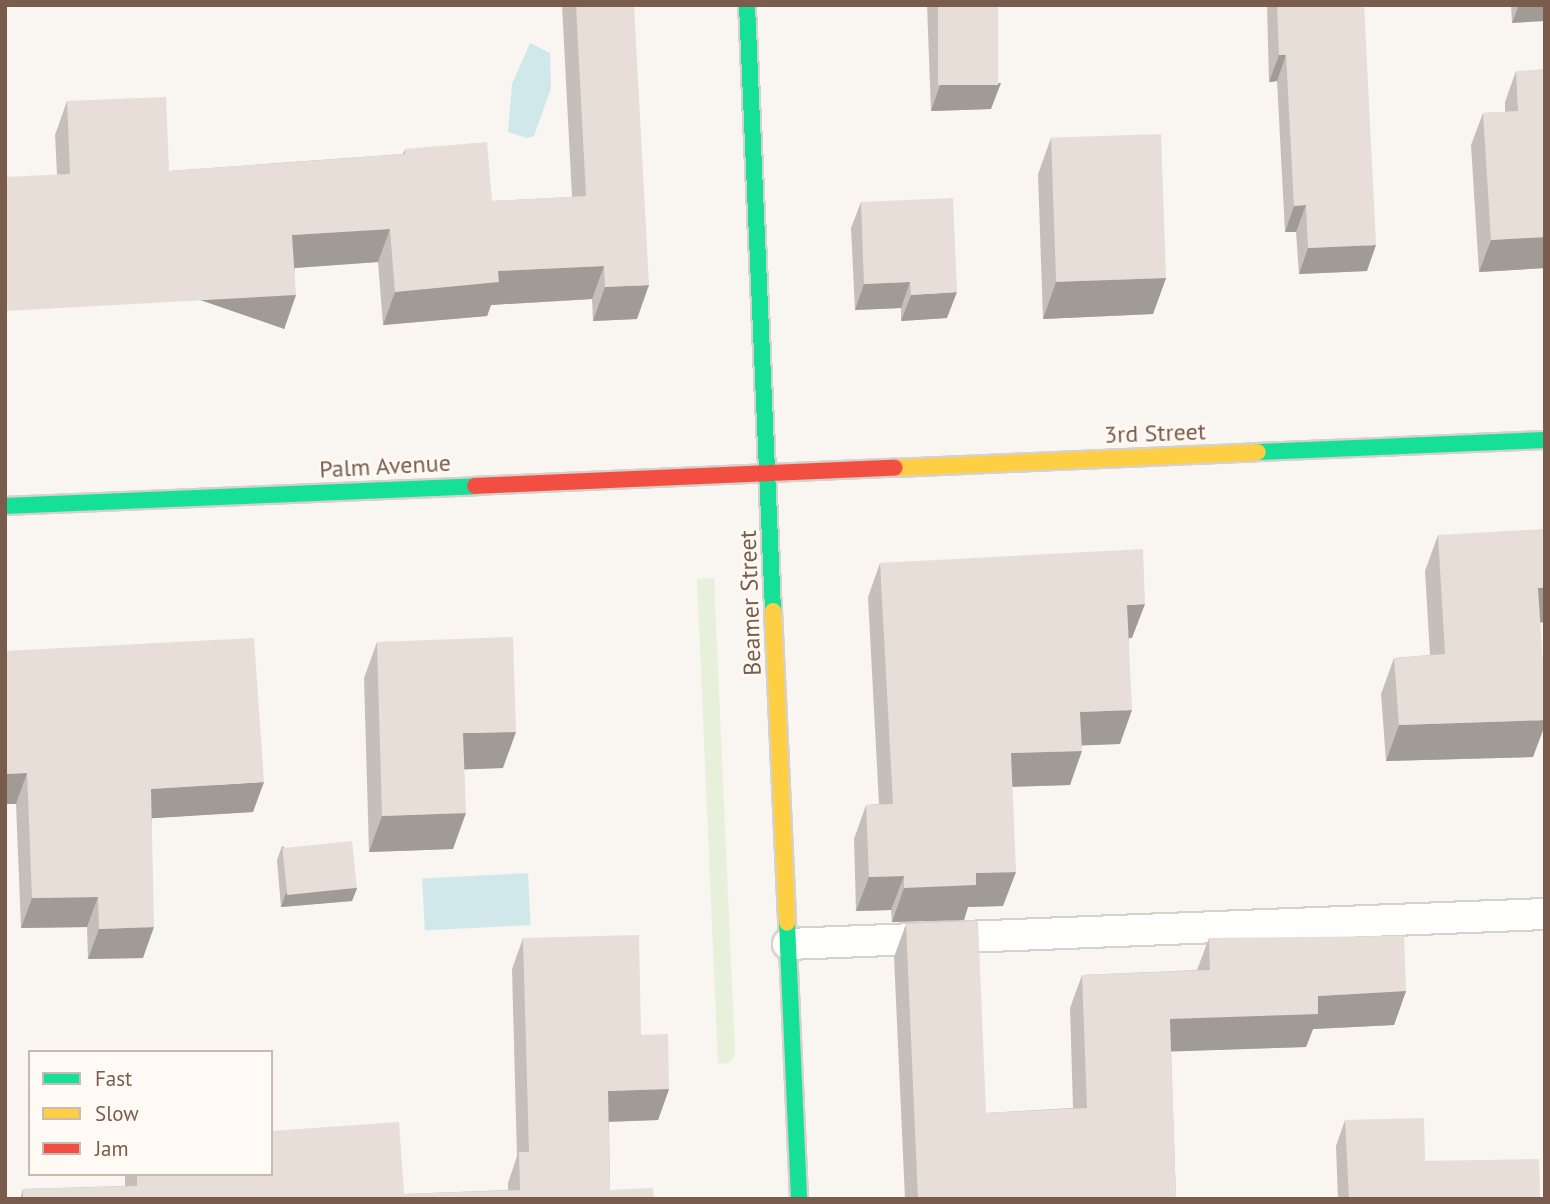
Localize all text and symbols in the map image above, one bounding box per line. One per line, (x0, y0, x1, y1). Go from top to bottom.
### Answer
street label: 3rd Street (1104, 417, 1206, 449)
street label: Palm Avenue (318, 448, 452, 484)
street label: Beamer Street (733, 530, 767, 676)
legend (28, 1050, 273, 1176)
text: Fast (95, 1065, 132, 1092)
text: Slow (95, 1100, 139, 1127)
text: Jam (95, 1135, 129, 1162)

